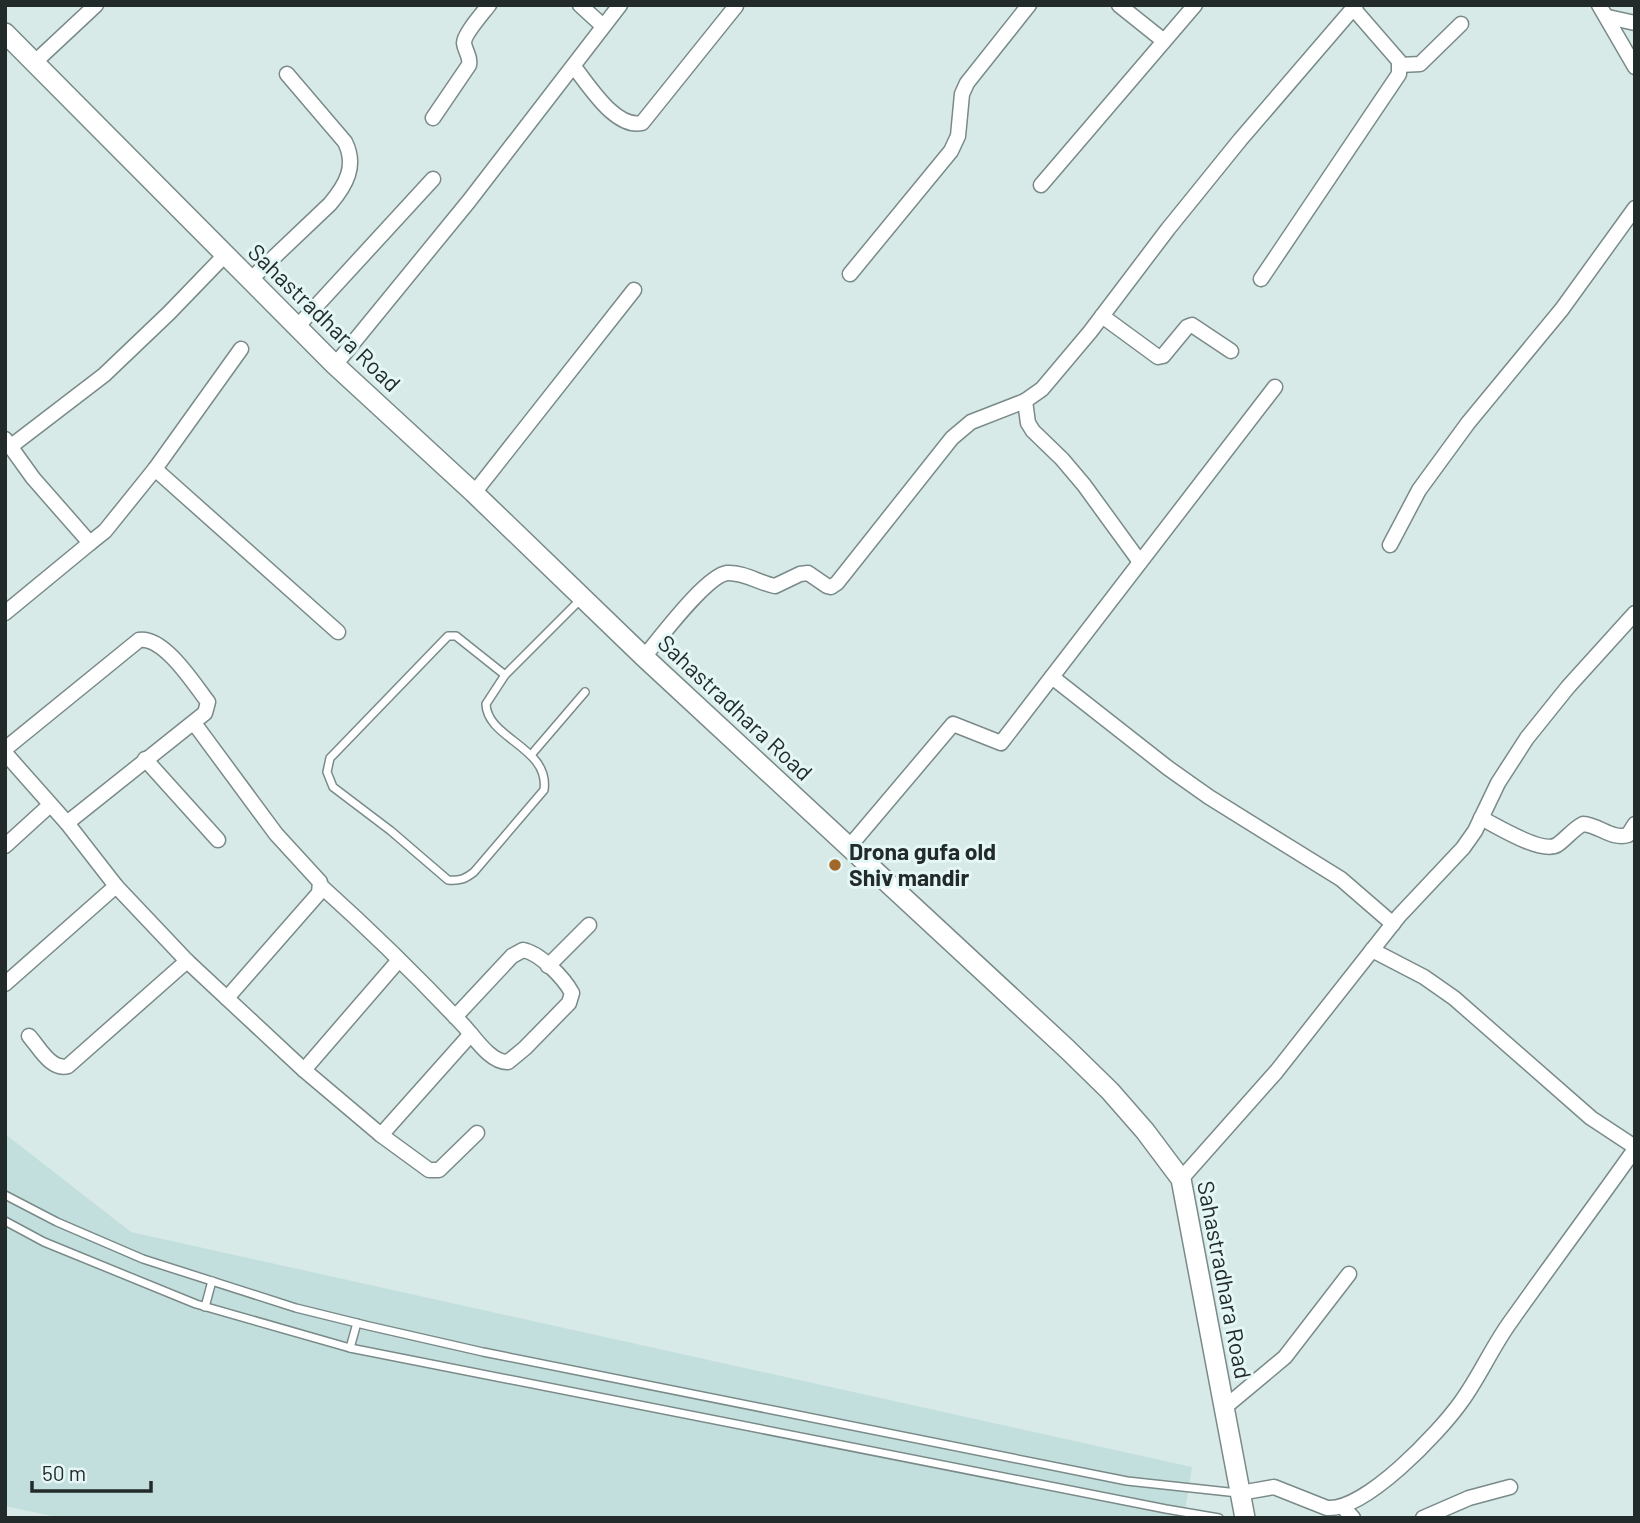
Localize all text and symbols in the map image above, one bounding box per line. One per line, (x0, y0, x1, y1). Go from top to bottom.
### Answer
street label: Sahastradhara Road (243, 237, 407, 397)
street label: Sahastradhara Road (653, 628, 819, 786)
place label: Drona gufa old Shiv mandir (849, 837, 996, 891)
marker: Drona gufa old Shiv mandir (827, 857, 843, 873)
street label: Sahastradhara Road (1192, 1178, 1258, 1381)
scale bar (32, 1450, 150, 1494)
text: 50 m (42, 1460, 86, 1485)

